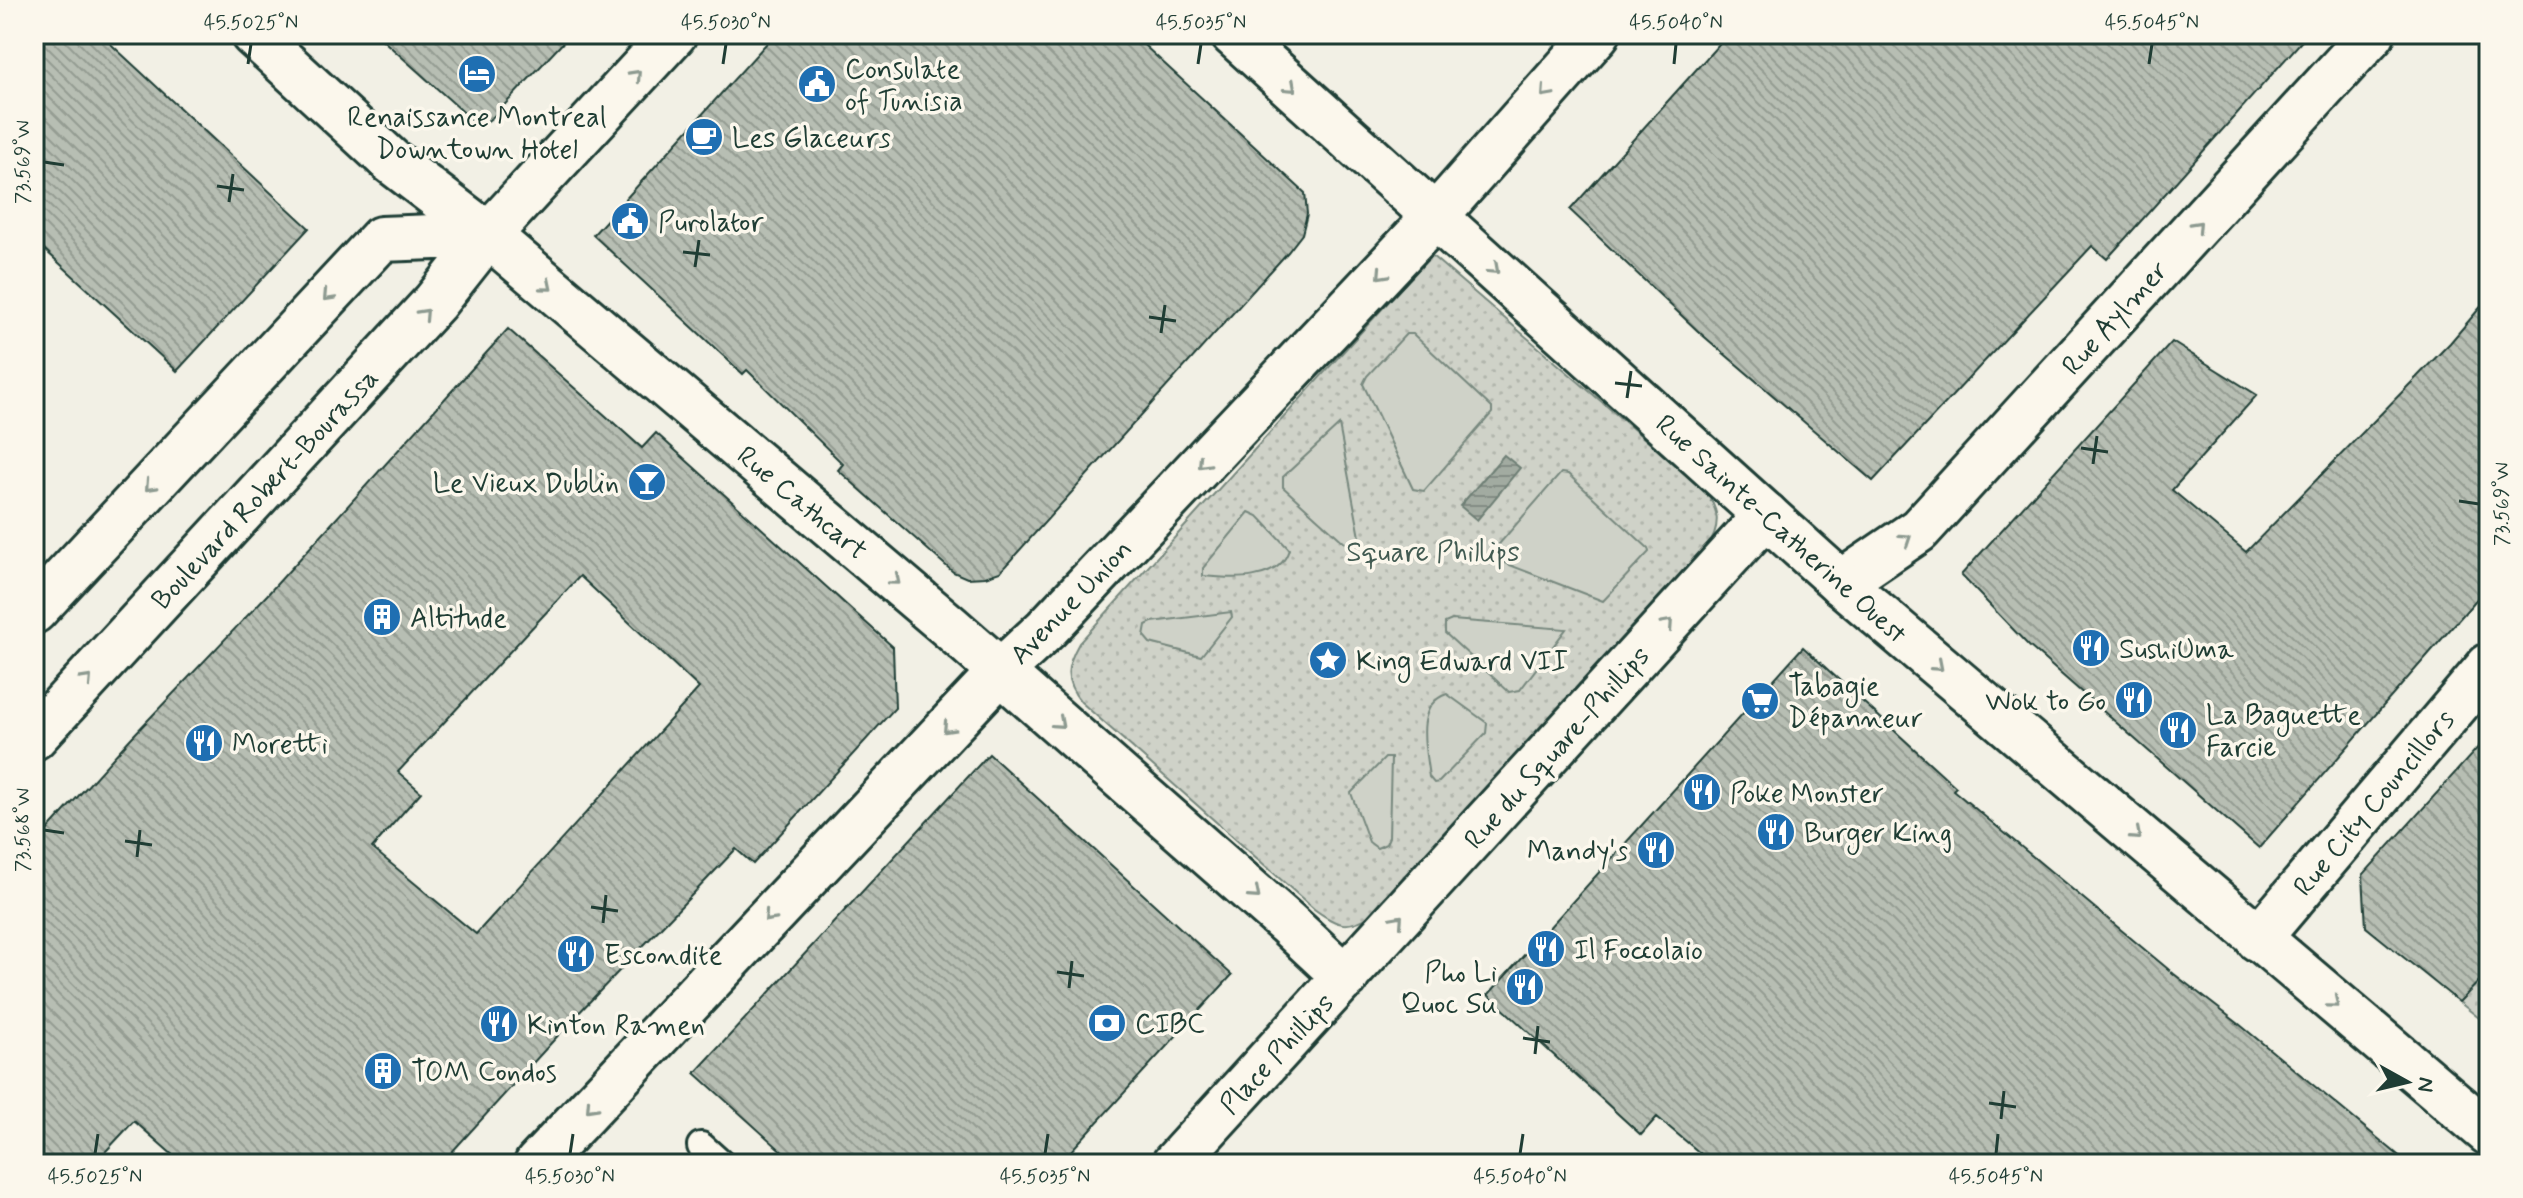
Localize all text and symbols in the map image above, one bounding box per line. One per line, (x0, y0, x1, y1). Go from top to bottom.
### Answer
text: 45.5025°N (204, 10, 298, 37)
text: 45.5030°N (681, 10, 771, 37)
text: 45.5035°N (1156, 10, 1246, 37)
text: 45.5040°N (1629, 10, 1723, 37)
text: 45.5045°N (2105, 10, 2199, 37)
place label: Consulate of Tunisia (845, 52, 963, 121)
hotel icon: Renaissance Montreal Downtown Hotel (456, 53, 498, 95)
public building icon: Consulate of Tunisia (796, 63, 838, 105)
one-way arrow (627, 69, 641, 84)
one-way arrow (1282, 77, 1296, 92)
one-way arrow (1541, 83, 1556, 98)
place label: Renaissance Montreal Downtown Hotel (347, 100, 607, 169)
cafe icon: Les Glaceurs (683, 116, 725, 158)
text: 73.569°W (10, 120, 37, 204)
place label: Les Glaceurs (732, 121, 891, 158)
public building icon: Purolator (609, 200, 651, 242)
place label: Purolator (658, 205, 764, 242)
one-way arrow (2188, 221, 2202, 235)
street label: Rue Aylmer (2054, 253, 2177, 384)
one-way arrow (1484, 259, 1499, 274)
one-way arrow (1376, 265, 1391, 279)
one-way arrow (538, 276, 553, 291)
one-way arrow (322, 287, 337, 301)
one-way arrow (415, 309, 430, 323)
street label: Boulevard Robert-Bourassa (144, 361, 388, 618)
street label: Rue Sainte-Catherine Ouest (1647, 407, 1915, 653)
street label: Rue Cathcart (728, 438, 875, 570)
one-way arrow (1199, 453, 1213, 468)
bar icon: Le Vieux Dublin (626, 461, 668, 503)
text: 73.569°W (2489, 462, 2516, 546)
place label: Le Vieux Dublin (433, 466, 619, 503)
one-way arrow (145, 477, 160, 491)
street label: Avenue Union (1002, 532, 1141, 674)
one-way arrow (1897, 534, 1911, 549)
park label: Square Phillips (1346, 535, 1520, 572)
one-way arrow (886, 570, 901, 585)
building icon: Altitude (361, 596, 403, 638)
place label: Altitude (410, 601, 507, 638)
one-way arrow (1658, 619, 1672, 634)
restaurant icon: SushiUma (2070, 627, 2112, 669)
place label: SushiUma (2119, 632, 2234, 669)
place icon: King Edward VII (1307, 639, 1349, 681)
street label: Rue du Square-Phillips (1457, 639, 1659, 858)
place label: King Edward VII (1356, 644, 1568, 683)
one-way arrow (1929, 656, 1944, 671)
place label: Tabagie Dépanneur (1788, 669, 1923, 738)
one-way arrow (77, 675, 92, 689)
restaurant icon: Wok to Go (2113, 679, 2155, 721)
supermarket icon: Tabagie Dépanneur (1739, 680, 1781, 722)
place label: Wok to Go (1985, 684, 2106, 721)
place label: La Baguette Farcie (2206, 698, 2361, 767)
street label: Rue City Councillors (2286, 702, 2464, 905)
restaurant icon: La Baguette Farcie (2157, 709, 2199, 751)
one-way arrow (1050, 713, 1065, 728)
one-way arrow (942, 719, 957, 733)
restaurant icon: Moretti (183, 722, 225, 764)
place label: Moretti (232, 727, 328, 764)
restaurant icon: Poke Monster (1681, 771, 1723, 813)
place label: Poke Monster (1730, 776, 1884, 813)
text: 73.568°W (10, 788, 37, 872)
restaurant icon: Burger King (1755, 811, 1797, 853)
place label: Burger King (1804, 816, 1952, 855)
one-way arrow (2127, 825, 2141, 840)
restaurant icon: Mandy's (1635, 829, 1677, 871)
place label: Mandy's (1527, 834, 1628, 871)
one-way arrow (1245, 885, 1260, 899)
one-way arrow (765, 908, 779, 923)
one-way arrow (1389, 915, 1404, 929)
restaurant icon: Il Foccolaio (1525, 928, 1567, 970)
restaurant icon: Escondite (555, 933, 597, 975)
place label: Il Foccolaio (1574, 933, 1703, 970)
place label: Escondite (604, 938, 722, 975)
place label: Pho Li Quoc Su (1401, 955, 1497, 1024)
restaurant icon: Pho Li Quoc Su (1504, 966, 1546, 1008)
street label: Place Phillips (1212, 986, 1343, 1123)
one-way arrow (2325, 993, 2339, 1008)
bank icon: CIBC (1086, 1002, 1128, 1044)
restaurant icon: Kinton Ramen (478, 1003, 520, 1045)
place label: CIBC (1135, 1007, 1205, 1044)
place label: Kinton Ramen (527, 1008, 705, 1045)
north arrow (2367, 1042, 2447, 1122)
building icon: TOM Condos (362, 1050, 404, 1092)
place label: TOM Condos (411, 1055, 557, 1092)
text: N (2410, 1075, 2440, 1094)
one-way arrow (586, 1098, 601, 1112)
text: 45.5025°N (48, 1164, 142, 1191)
text: 45.5030°N (525, 1164, 615, 1191)
text: 45.5035°N (1000, 1164, 1090, 1191)
text: 45.5040°N (1473, 1164, 1567, 1191)
text: 45.5045°N (1949, 1164, 2043, 1191)

